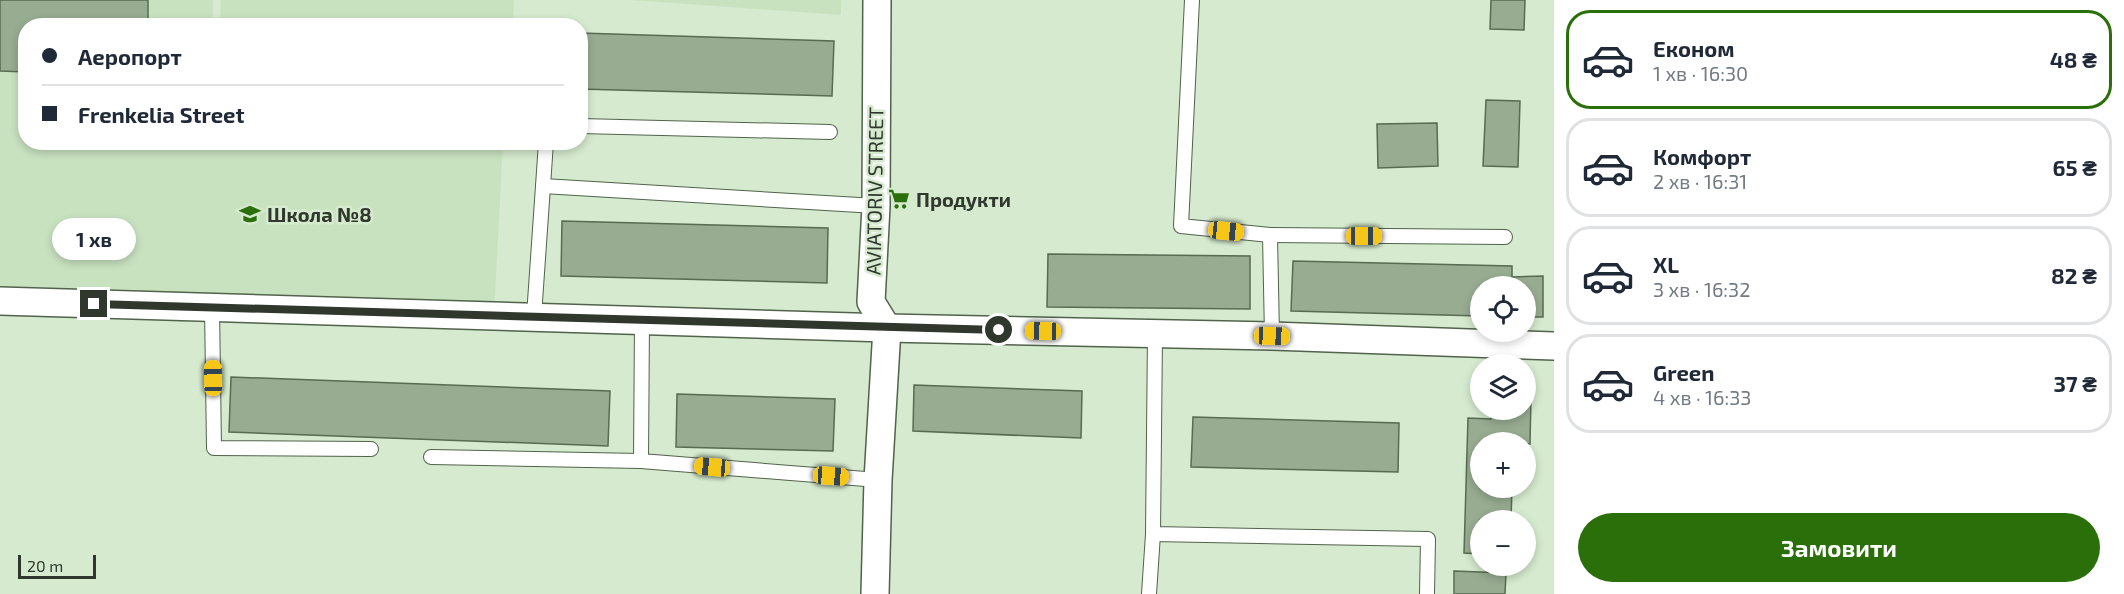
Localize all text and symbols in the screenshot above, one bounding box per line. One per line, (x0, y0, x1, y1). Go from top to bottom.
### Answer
icon: car (1581, 33, 1635, 87)
text: Економ (1653, 35, 1735, 61)
text: Аеропорт (78, 43, 182, 69)
text: 48 ₴ (2050, 46, 2097, 72)
text: 1 хв · 16:30 (1653, 61, 1748, 85)
text: Frenkelia Street (78, 101, 245, 127)
street label: AVIATORIV STREET (861, 106, 887, 275)
icon: car (1581, 141, 1635, 195)
text: Комфорт (1653, 143, 1751, 169)
text: 65 ₴ (2052, 154, 2097, 180)
text: 2 хв · 16:31 (1653, 169, 1747, 193)
supermarket icon: Продукти (887, 187, 911, 211)
place label: Продукти (916, 187, 1011, 211)
school or university icon: Школа №8 (238, 202, 262, 226)
place label: Школа №8 (267, 202, 372, 226)
callout: 1 хв (52, 217, 136, 259)
car (1207, 220, 1245, 242)
text: 1 хв (76, 227, 112, 251)
car (1346, 227, 1382, 245)
icon: car (1581, 249, 1635, 303)
text: XL (1653, 251, 1679, 277)
text: 82 ₴ (2051, 262, 2097, 288)
map controls (1470, 276, 1536, 576)
button: locate (1470, 276, 1536, 342)
text: 3 хв · 16:32 (1653, 277, 1750, 301)
route end (80, 290, 107, 317)
route start (985, 316, 1012, 343)
car (1025, 322, 1061, 340)
car (1254, 326, 1290, 346)
button: layers (1470, 354, 1536, 420)
icon: car (1581, 357, 1635, 411)
text: Green (1653, 359, 1715, 385)
car (204, 360, 222, 396)
text: 37 ₴ (2053, 370, 2097, 396)
text: 4 хв · 16:33 (1653, 385, 1751, 409)
button: + (1470, 432, 1536, 498)
car (693, 456, 731, 478)
car (812, 466, 850, 486)
button: − (1470, 510, 1536, 576)
button: Замовити (1578, 513, 2100, 582)
scale bar (18, 552, 96, 580)
text: 20 m (27, 556, 63, 575)

